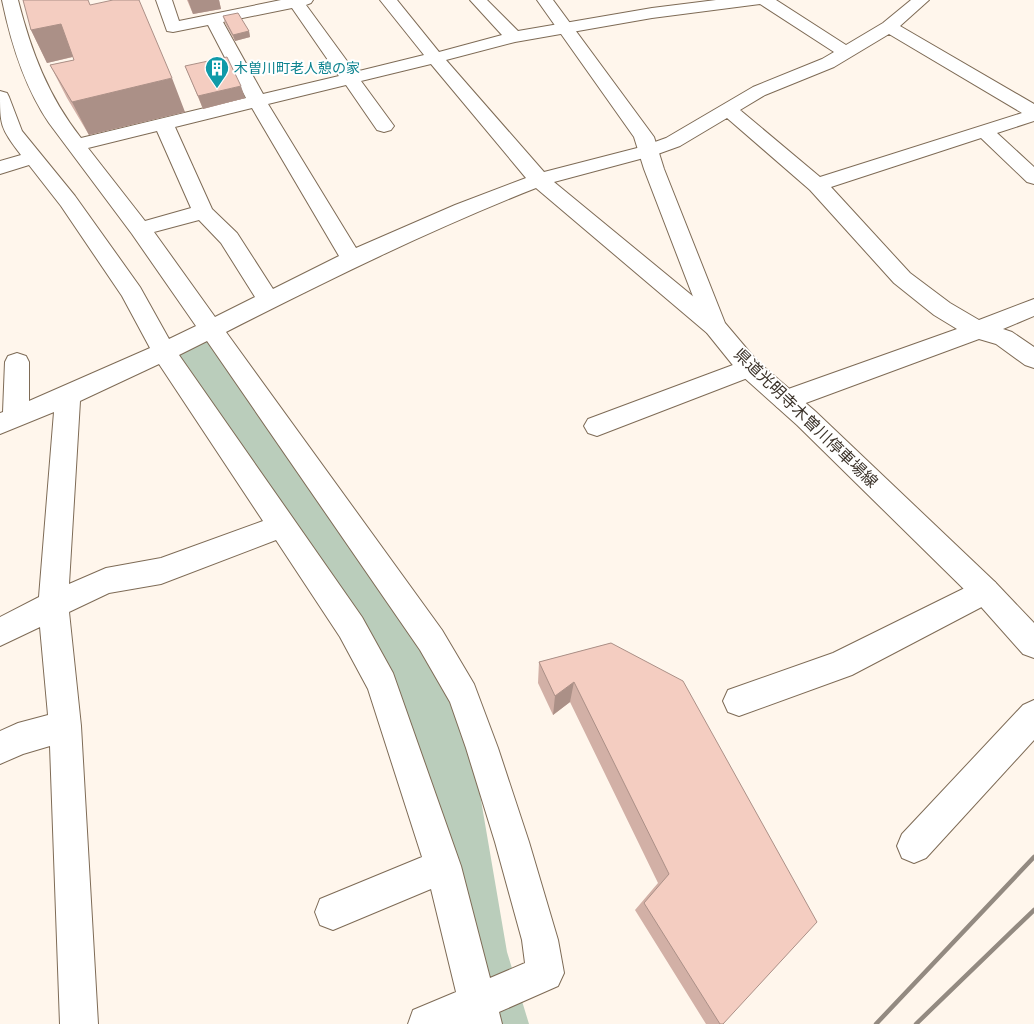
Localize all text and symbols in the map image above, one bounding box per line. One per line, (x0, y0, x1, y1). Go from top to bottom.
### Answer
building icon: 木曽川町老人憩の家 (204, 55, 230, 89)
place label: 木曽川町老人憩の家 (234, 60, 360, 76)
street label: 県道光明寺木曽川停車場線 (730, 344, 882, 492)

